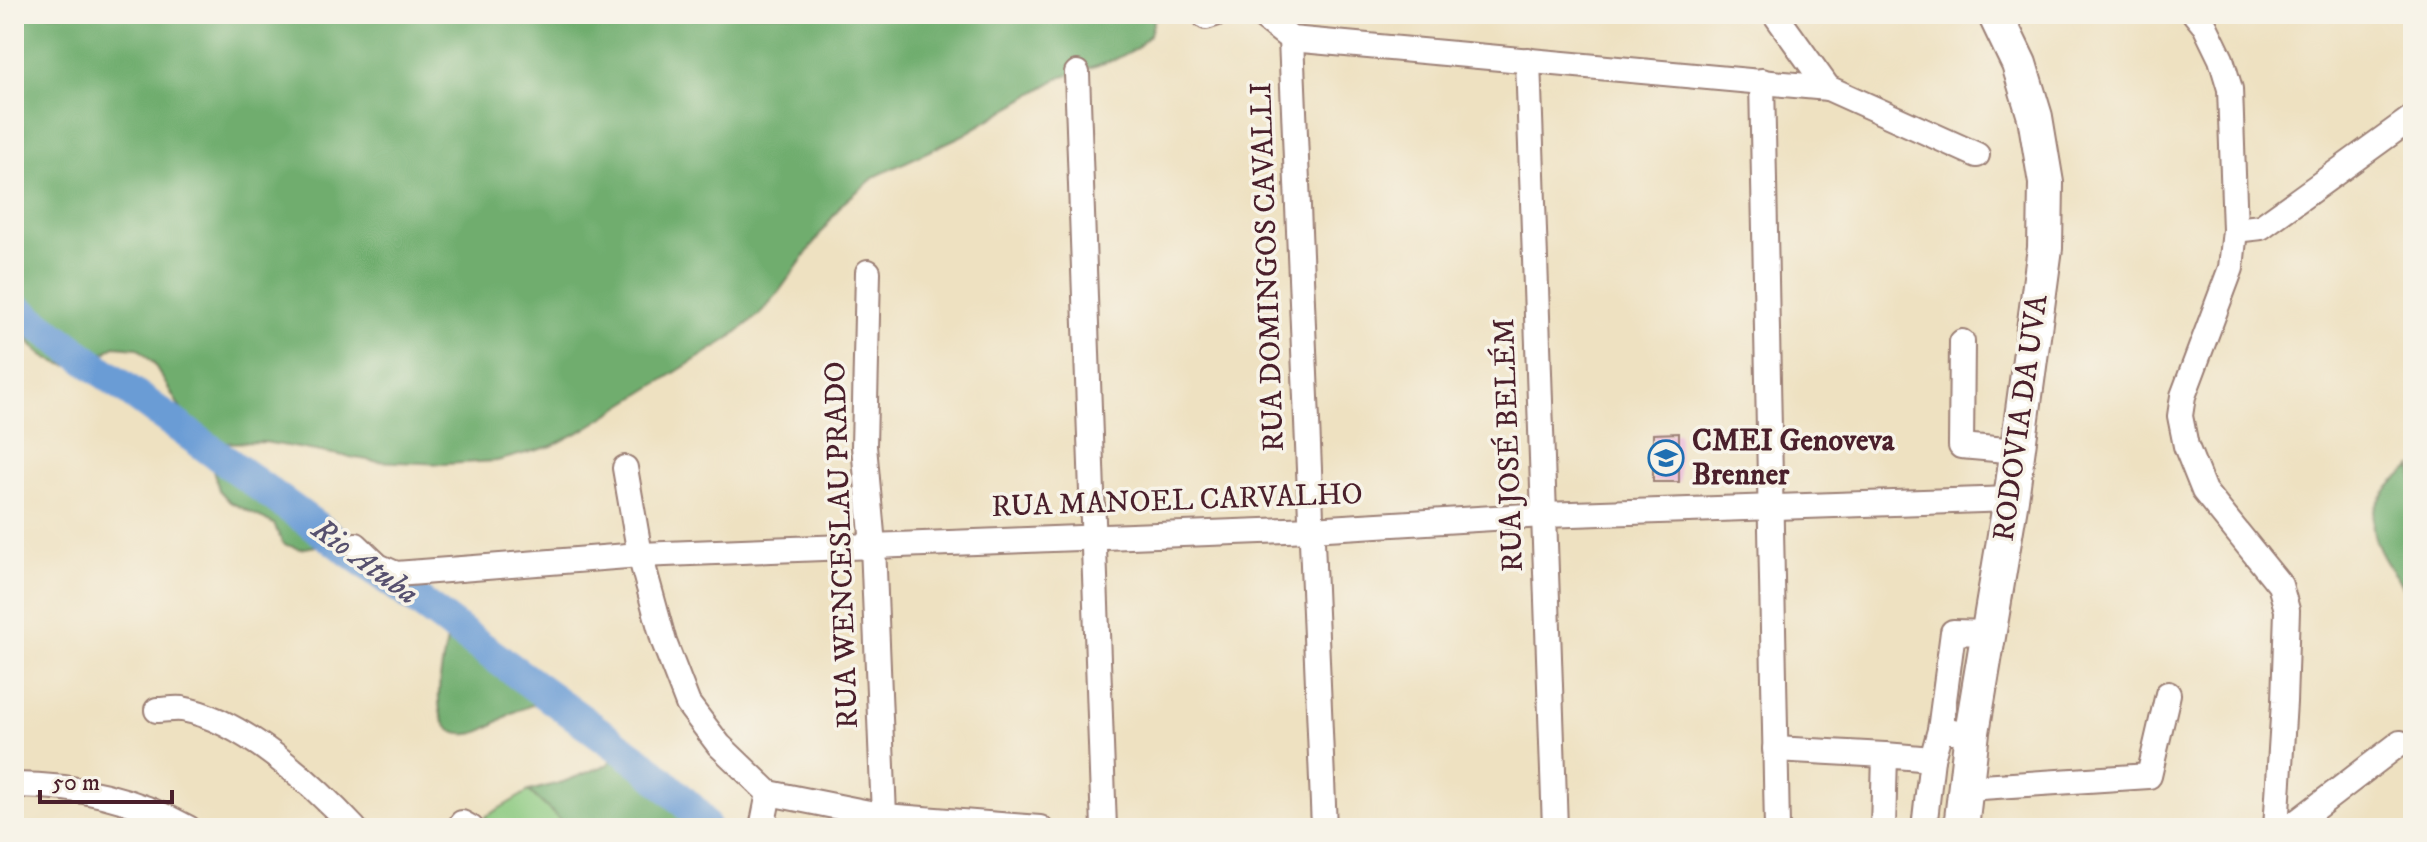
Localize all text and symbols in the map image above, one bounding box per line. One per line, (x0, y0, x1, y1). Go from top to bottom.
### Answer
street label: RUA DOMINGOS CAVALLI (1243, 82, 1293, 452)
street label: RODOVIA DA UVA (1985, 292, 2057, 544)
street label: RUA JOSÉ BELÉM (1485, 317, 1532, 573)
street label: RUA WENCESLAU PRADO (817, 361, 867, 729)
place label: CMEI Genoveva Brenner (1692, 423, 1896, 494)
school or university icon: CMEI Genoveva Brenner (1647, 439, 1685, 477)
street label: RUA MANOEL CARVALHO (991, 476, 1363, 526)
water label: Rio Atuba (303, 509, 426, 614)
scale bar (40, 754, 172, 804)
text: 50 m (52, 768, 100, 798)

